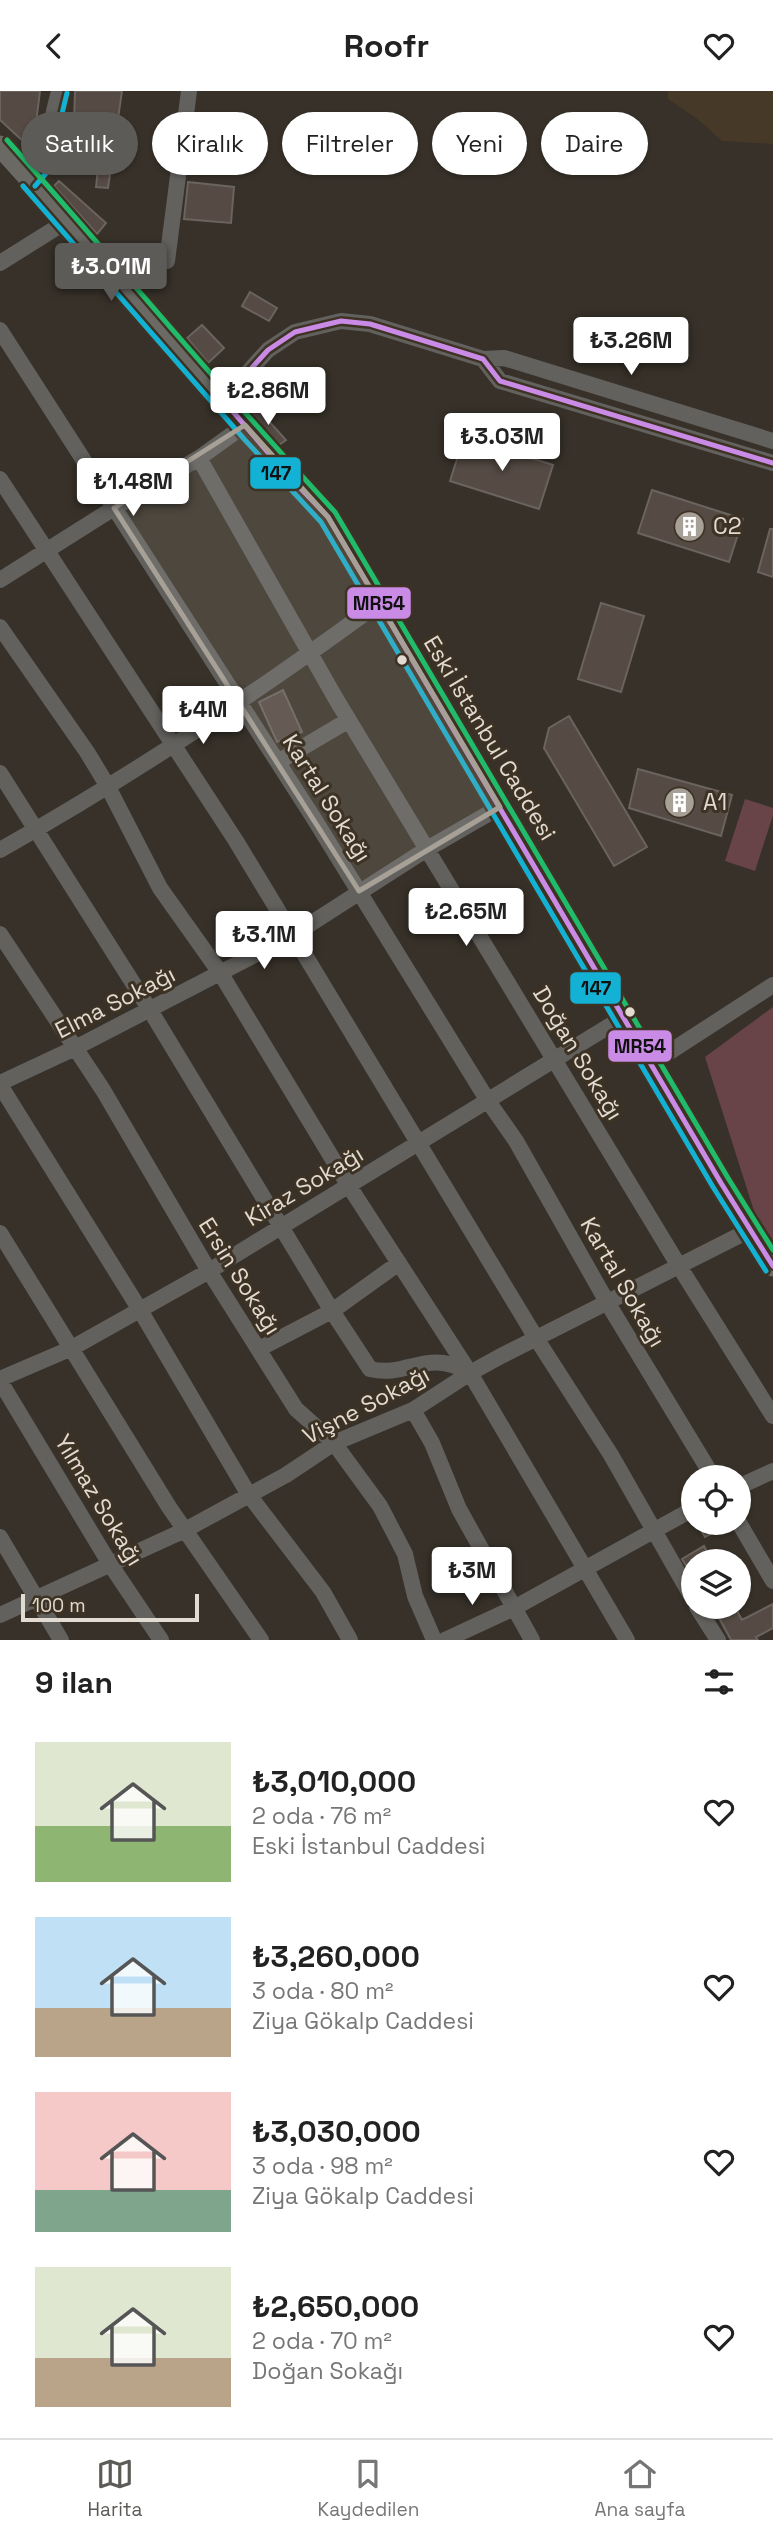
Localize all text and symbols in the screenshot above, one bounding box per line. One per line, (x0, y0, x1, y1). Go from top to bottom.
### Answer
text: Roofr (344, 26, 429, 66)
icon: back (35, 27, 73, 65)
icon: heart (700, 27, 738, 65)
chip: Satılık (21, 112, 138, 175)
chip: Kiralık (152, 112, 268, 175)
chip: Filtreler (282, 112, 418, 175)
chip: Yeni (432, 112, 527, 175)
chip: Daire (541, 112, 648, 175)
pin: ₺3.01M (54, 243, 168, 303)
text: ₺3.01M (71, 251, 151, 281)
pin: ₺3.26M (574, 317, 688, 377)
text: ₺3.26M (589, 325, 673, 355)
pin: ₺2.86M (211, 367, 325, 427)
text: ₺2.86M (226, 375, 310, 405)
pin: ₺3.03M (445, 413, 559, 473)
text: ₺3.03M (460, 421, 544, 451)
line badge: 147 (249, 456, 302, 490)
pin: ₺1.48M (76, 459, 190, 518)
text: 147 (261, 461, 292, 486)
text: ₺1.48M (93, 466, 173, 496)
building icon: C2 (673, 509, 707, 543)
place label: C2 (713, 511, 742, 541)
line badge: MR54 (346, 586, 412, 620)
text: MR54 (353, 591, 405, 616)
street label: Eski İstanbul Caddesi (417, 630, 563, 846)
unlabelled marker (395, 653, 409, 667)
pin: ₺4M (169, 687, 237, 746)
text: ₺4M (178, 694, 228, 724)
street label: Kartal Sokağı (276, 729, 378, 867)
building icon: A1 (663, 785, 697, 819)
place label: A1 (703, 787, 727, 817)
pin: ₺2.65M (409, 889, 523, 948)
text: ₺2.65M (425, 896, 507, 926)
pin: ₺3.1M (215, 911, 313, 971)
text: ₺3.1M (232, 919, 296, 949)
street label: Elma Sokağı (50, 959, 180, 1045)
line badge: 147 (569, 971, 622, 1005)
text: 147 (581, 976, 612, 1001)
street label: Doğan Sokağı (526, 980, 630, 1126)
unlabelled marker (623, 1005, 637, 1019)
line badge: MR54 (607, 1029, 673, 1063)
text: MR54 (614, 1034, 666, 1059)
street label: Kiraz Sokağı (239, 1139, 369, 1233)
street label: Ersin Sokağı (192, 1212, 288, 1340)
street label: Kartal Sokağı (574, 1212, 672, 1352)
street label: Vişne Sokağı (297, 1359, 435, 1451)
street label: Yılmaz Sokağı (48, 1429, 150, 1571)
map controls (681, 1465, 751, 1619)
button: locate (681, 1465, 751, 1535)
pin: ₺3M (438, 1547, 506, 1607)
button: layers (681, 1549, 751, 1619)
text: ₺3M (448, 1555, 496, 1585)
scale bar (21, 1591, 200, 1623)
text: 100 m (32, 1593, 86, 1618)
text: 9 ilan (35, 1663, 113, 1702)
icon: filters (700, 1663, 738, 1701)
text: ₺3,010,000 (252, 1762, 416, 1801)
icon: home (91, 1770, 175, 1854)
icon: heart (700, 1793, 738, 1831)
text: 2 oda · 76 m² (252, 1801, 391, 1831)
text: Eski İstanbul Caddesi (252, 1831, 485, 1861)
text: ₺3,260,000 (252, 1937, 420, 1976)
icon: home (91, 1945, 175, 2029)
icon: heart (700, 1968, 738, 2006)
text: 3 oda · 80 m² (252, 1976, 393, 2006)
text: Ziya Gökalp Caddesi (252, 2006, 474, 2036)
text: ₺3,030,000 (252, 2112, 421, 2151)
icon: home (91, 2120, 175, 2204)
icon: heart (700, 2143, 738, 2181)
text: 3 oda · 98 m² (252, 2151, 393, 2181)
text: Ziya Gökalp Caddesi (252, 2181, 474, 2211)
text: ₺2,650,000 (252, 2287, 419, 2326)
icon: home (91, 2295, 175, 2379)
icon: heart (700, 2318, 738, 2356)
text: 2 oda · 70 m² (252, 2326, 392, 2356)
text: Doğan Sokağı (252, 2356, 403, 2386)
tab: Harita (88, 2455, 142, 2522)
tab: Kaydedilen (318, 2455, 419, 2522)
tab: Ana sayfa (595, 2455, 685, 2522)

